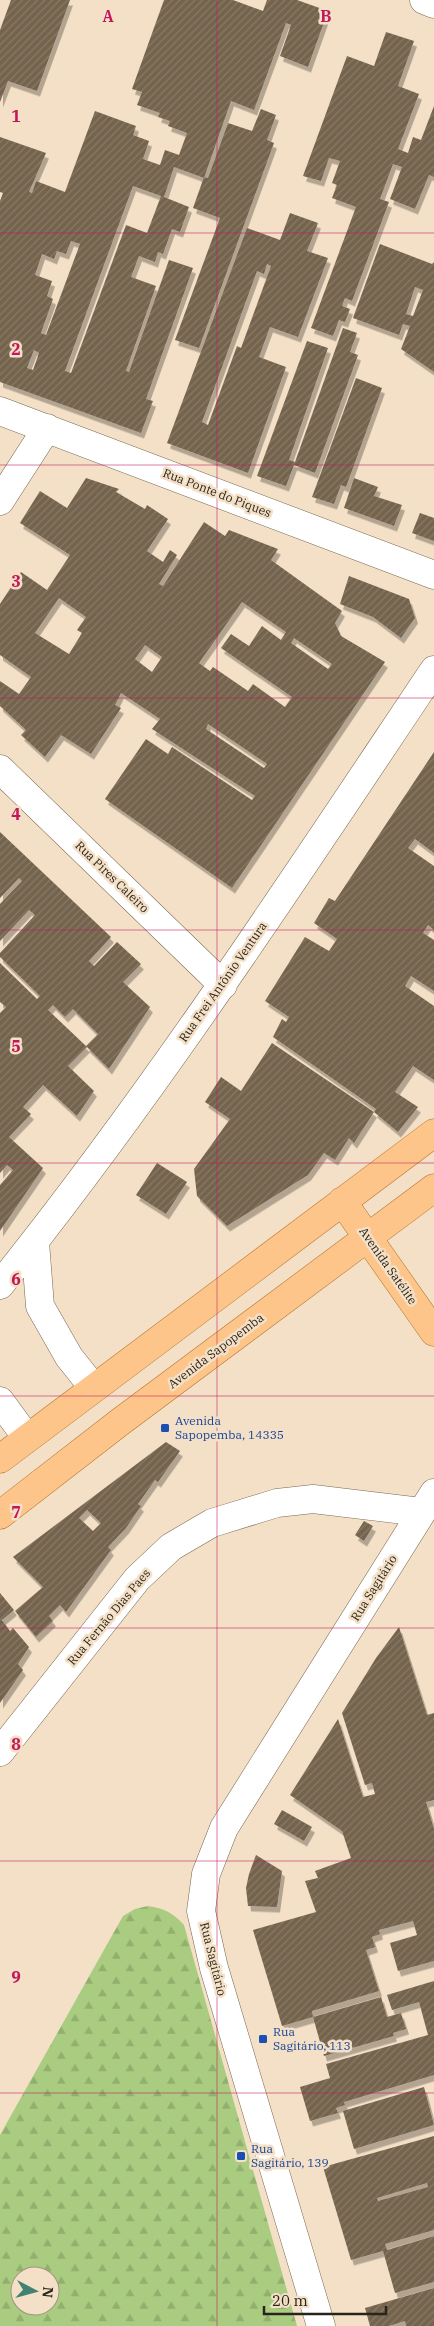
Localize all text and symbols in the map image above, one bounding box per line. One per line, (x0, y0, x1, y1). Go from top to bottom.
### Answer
text: A (102, 6, 114, 26)
text: B (320, 6, 332, 26)
text: 1 (11, 106, 21, 126)
text: 2 (11, 339, 21, 359)
street label: Rua Ponte do Piques (161, 465, 274, 520)
text: 3 (11, 571, 21, 591)
text: 4 (11, 804, 21, 824)
street label: Rua Pires Caleiro (72, 838, 152, 916)
street label: Rua Frei Antônio Ventura (175, 918, 270, 1045)
text: 5 (11, 1036, 21, 1056)
street label: Avenida Satélite (356, 1224, 421, 1307)
text: 6 (11, 1269, 21, 1289)
street label: Avenida Sapopemba (165, 1310, 267, 1391)
place label: Avenida Sapopemba, 14335 (175, 1413, 284, 1442)
marker: Avenida Sapopemba, 14335 (159, 1422, 171, 1434)
text: 7 (11, 1502, 21, 1522)
street label: Rua Sagitário (347, 1552, 400, 1624)
street label: Rua Fernão Dias Paes (64, 1565, 153, 1668)
text: 8 (11, 1734, 21, 1754)
street label: Rua Sagitário (197, 1921, 230, 1997)
text: 9 (11, 1967, 21, 1987)
place label: Rua Sagitário, 113 (273, 2024, 351, 2053)
marker: Rua Sagitário, 113 (257, 2033, 269, 2045)
place label: Rua Sagitário, 139 (251, 2141, 329, 2170)
marker: Rua Sagitário, 139 (235, 2150, 247, 2162)
north arrow (10, 2266, 60, 2316)
scale bar (264, 2284, 386, 2316)
text: N (38, 2286, 57, 2299)
text: 20 m (272, 2291, 308, 2310)

